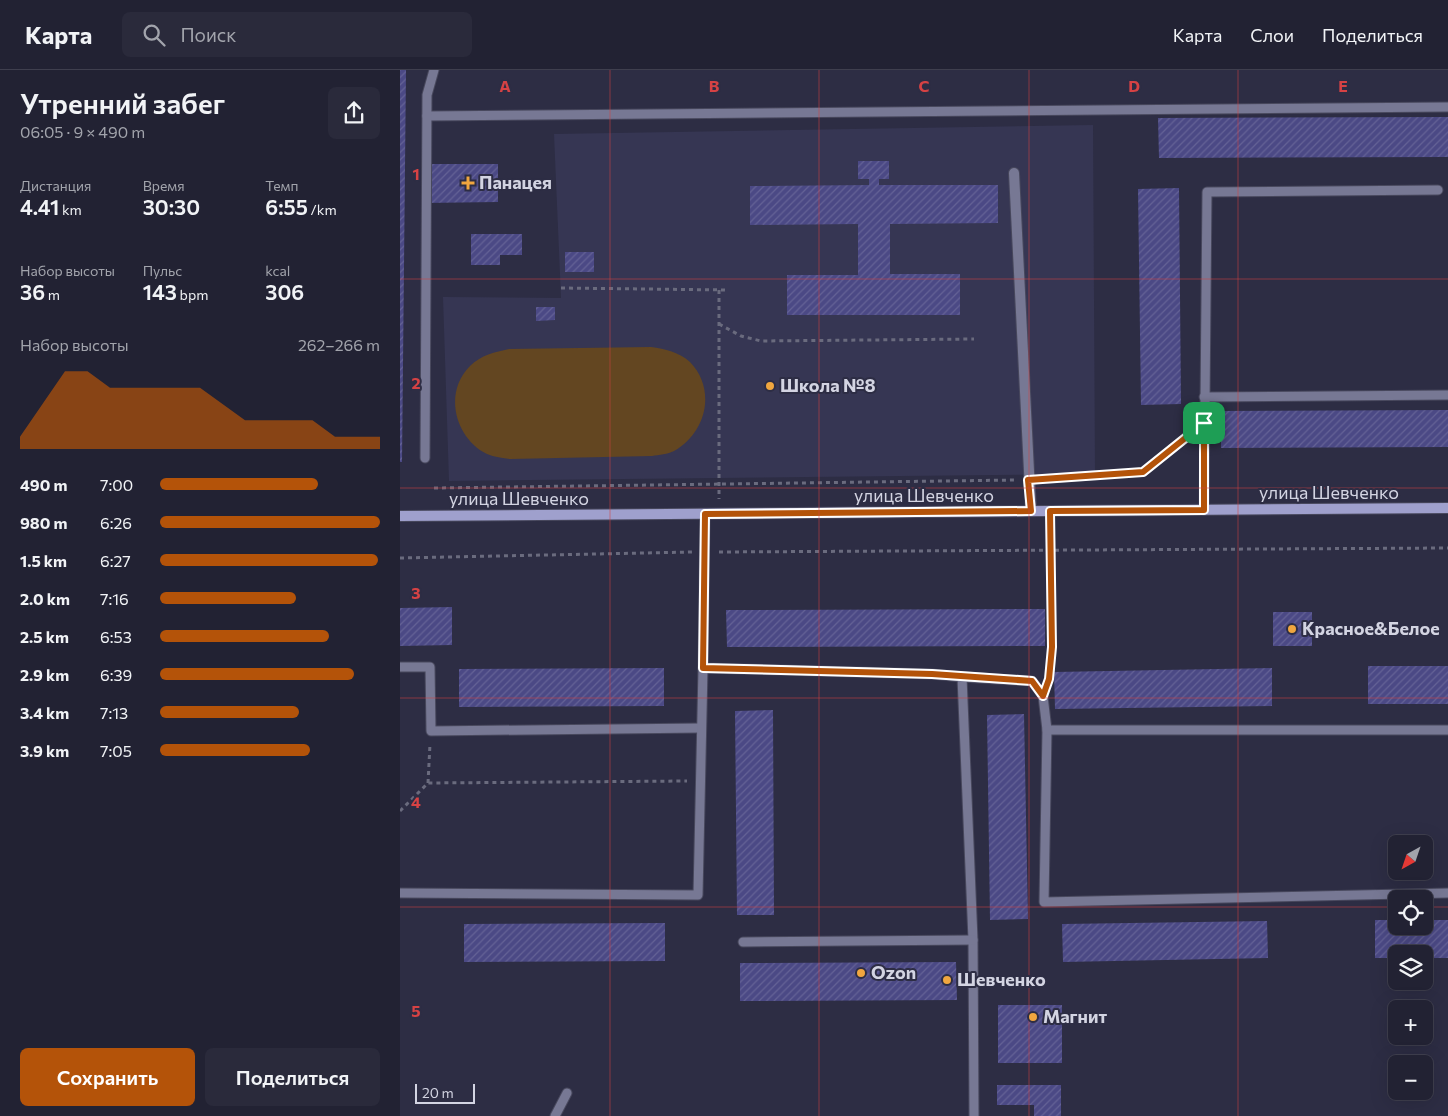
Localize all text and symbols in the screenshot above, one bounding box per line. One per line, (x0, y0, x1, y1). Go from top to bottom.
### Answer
search box (122, 12, 472, 57)
text: Карта (25, 20, 92, 49)
icon: search (140, 21, 168, 49)
text: Поиск (180, 23, 236, 46)
text: Карта (1173, 24, 1222, 46)
text: Слои (1250, 24, 1294, 46)
text: Поделиться (1322, 24, 1423, 46)
text: A (499, 76, 511, 95)
text: B (709, 76, 720, 95)
text: C (919, 76, 930, 95)
text: D (1128, 76, 1140, 95)
text: E (1338, 76, 1348, 95)
text: Утренний забег (20, 86, 225, 120)
button: share (328, 87, 380, 139)
text: 06:05 · 9 × 490 m (20, 122, 145, 141)
text: 1 (412, 164, 420, 183)
place label: Панацея (479, 171, 552, 193)
marker: Панацея (461, 176, 475, 190)
text: Дистанция (20, 177, 91, 194)
text: Время (143, 177, 185, 194)
text: Темп (265, 177, 299, 194)
text: 4.41 (20, 194, 59, 219)
text: 30:30 (143, 194, 200, 219)
text: 6:55 (265, 194, 308, 219)
text: km (59, 201, 82, 218)
text: /km (308, 201, 337, 218)
text: Набор высоты (20, 262, 115, 279)
text: Пульс (143, 262, 182, 279)
text: kcal (265, 262, 290, 279)
text: 36 (20, 279, 45, 304)
text: 143 (143, 279, 177, 304)
text: 306 (265, 279, 304, 304)
text: m (45, 286, 60, 303)
text: bpm (177, 286, 208, 303)
text: Набор высоты (20, 335, 129, 354)
text: 262–266 m (298, 335, 380, 354)
text: 2 (411, 373, 421, 392)
place label: Школа №8 (780, 374, 876, 396)
marker: Школа №8 (764, 380, 776, 392)
pin (1183, 402, 1225, 444)
icon: arrive (1190, 409, 1218, 437)
text: 490 m (20, 475, 67, 494)
text: 7:00 (100, 475, 133, 494)
street label: улица Шевченко (1259, 481, 1399, 503)
street label: улица Шевченко (854, 484, 994, 506)
street label: улица Шевченко (449, 487, 589, 509)
text: 980 m (20, 513, 67, 532)
text: 6:26 (100, 513, 132, 532)
text: 1.5 km (20, 551, 67, 570)
text: 6:27 (100, 551, 131, 570)
text: 3 (411, 583, 421, 602)
text: 2.0 km (20, 589, 70, 608)
text: 7:16 (100, 589, 129, 608)
place label: Красное&Белое (1302, 617, 1440, 639)
marker: Красное&Белое (1286, 623, 1298, 635)
text: 2.5 km (20, 627, 69, 646)
text: 6:53 (100, 627, 132, 646)
text: 2.9 km (20, 665, 69, 684)
text: 6:39 (100, 665, 132, 684)
text: 3.4 km (20, 703, 69, 722)
text: 7:13 (100, 703, 128, 722)
text: 3.9 km (20, 741, 69, 760)
text: 7:05 (100, 741, 132, 760)
text: 4 (411, 792, 421, 811)
north arrow (1388, 835, 1432, 880)
map controls (1388, 835, 1433, 1100)
button: locate (1388, 890, 1433, 935)
button: layers (1388, 945, 1433, 990)
place label: Ozon (871, 961, 916, 983)
marker: Ozon (855, 967, 867, 979)
place label: Шевченко (957, 968, 1046, 990)
marker: Шевченко (941, 974, 953, 986)
button: + (1388, 1000, 1433, 1045)
text: 5 (411, 1001, 421, 1020)
place label: Магнит (1043, 1005, 1107, 1027)
marker: Магнит (1027, 1011, 1039, 1023)
button: Сохранить (20, 1048, 195, 1106)
button: Поделиться (205, 1048, 380, 1106)
button: − (1388, 1055, 1433, 1100)
scale bar (415, 1081, 475, 1104)
text: 20 m (422, 1084, 454, 1101)

